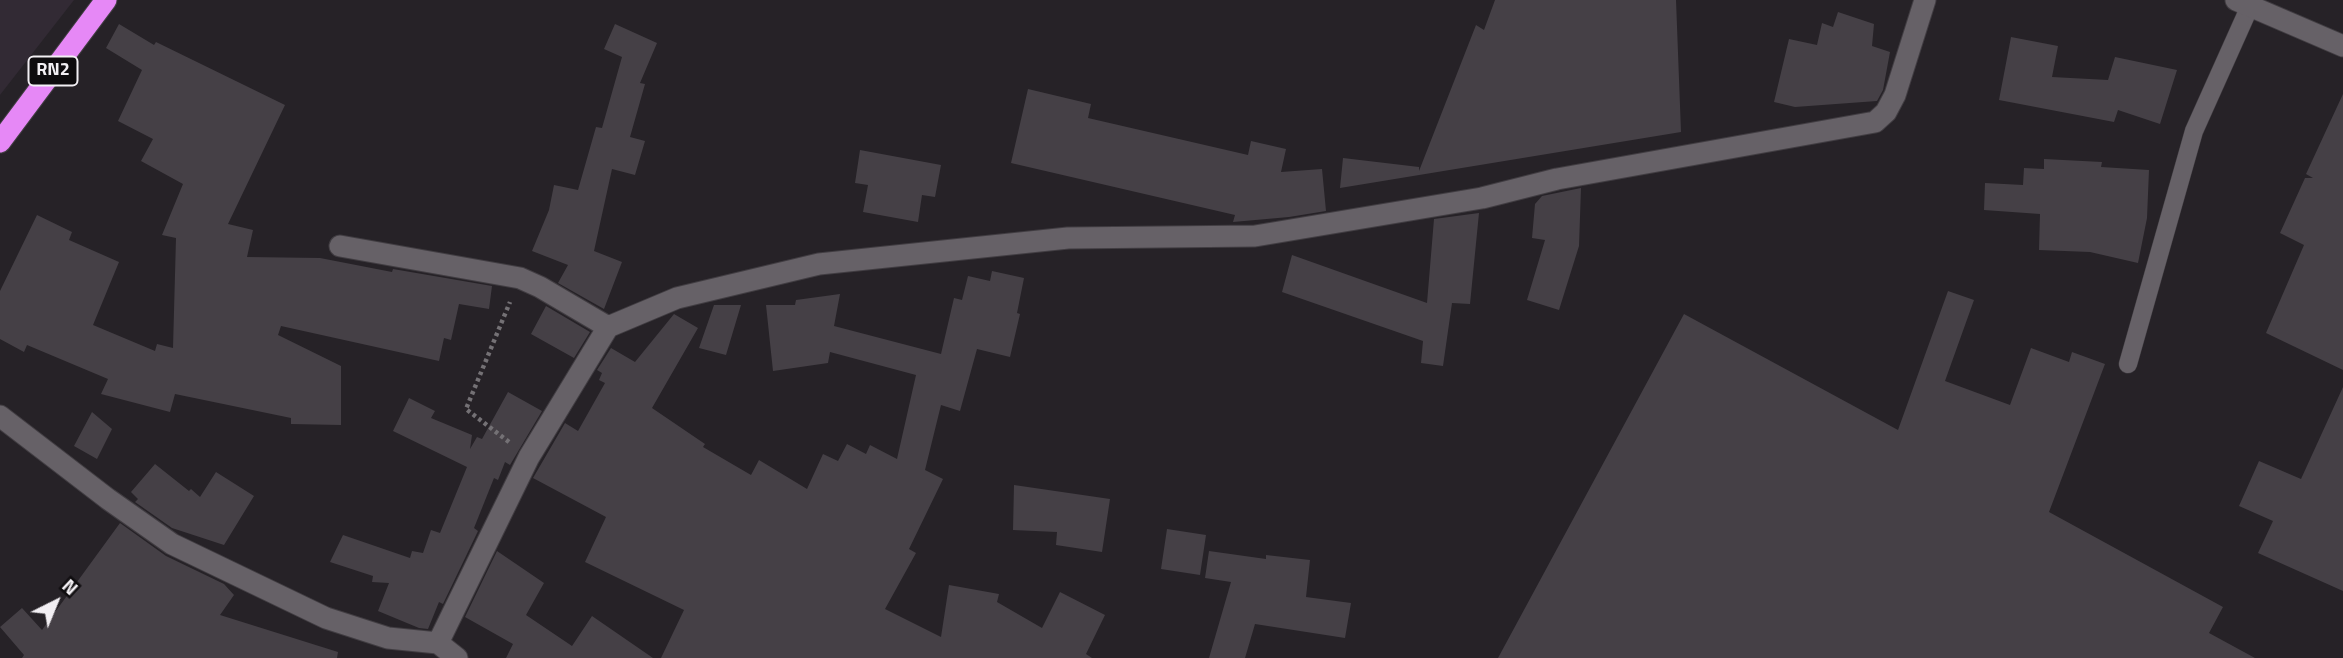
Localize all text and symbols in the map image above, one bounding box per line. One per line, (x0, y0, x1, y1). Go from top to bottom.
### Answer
road number: RN2 (28, 56, 78, 86)
north arrow (21, 567, 91, 637)
text: N (56, 571, 85, 601)

